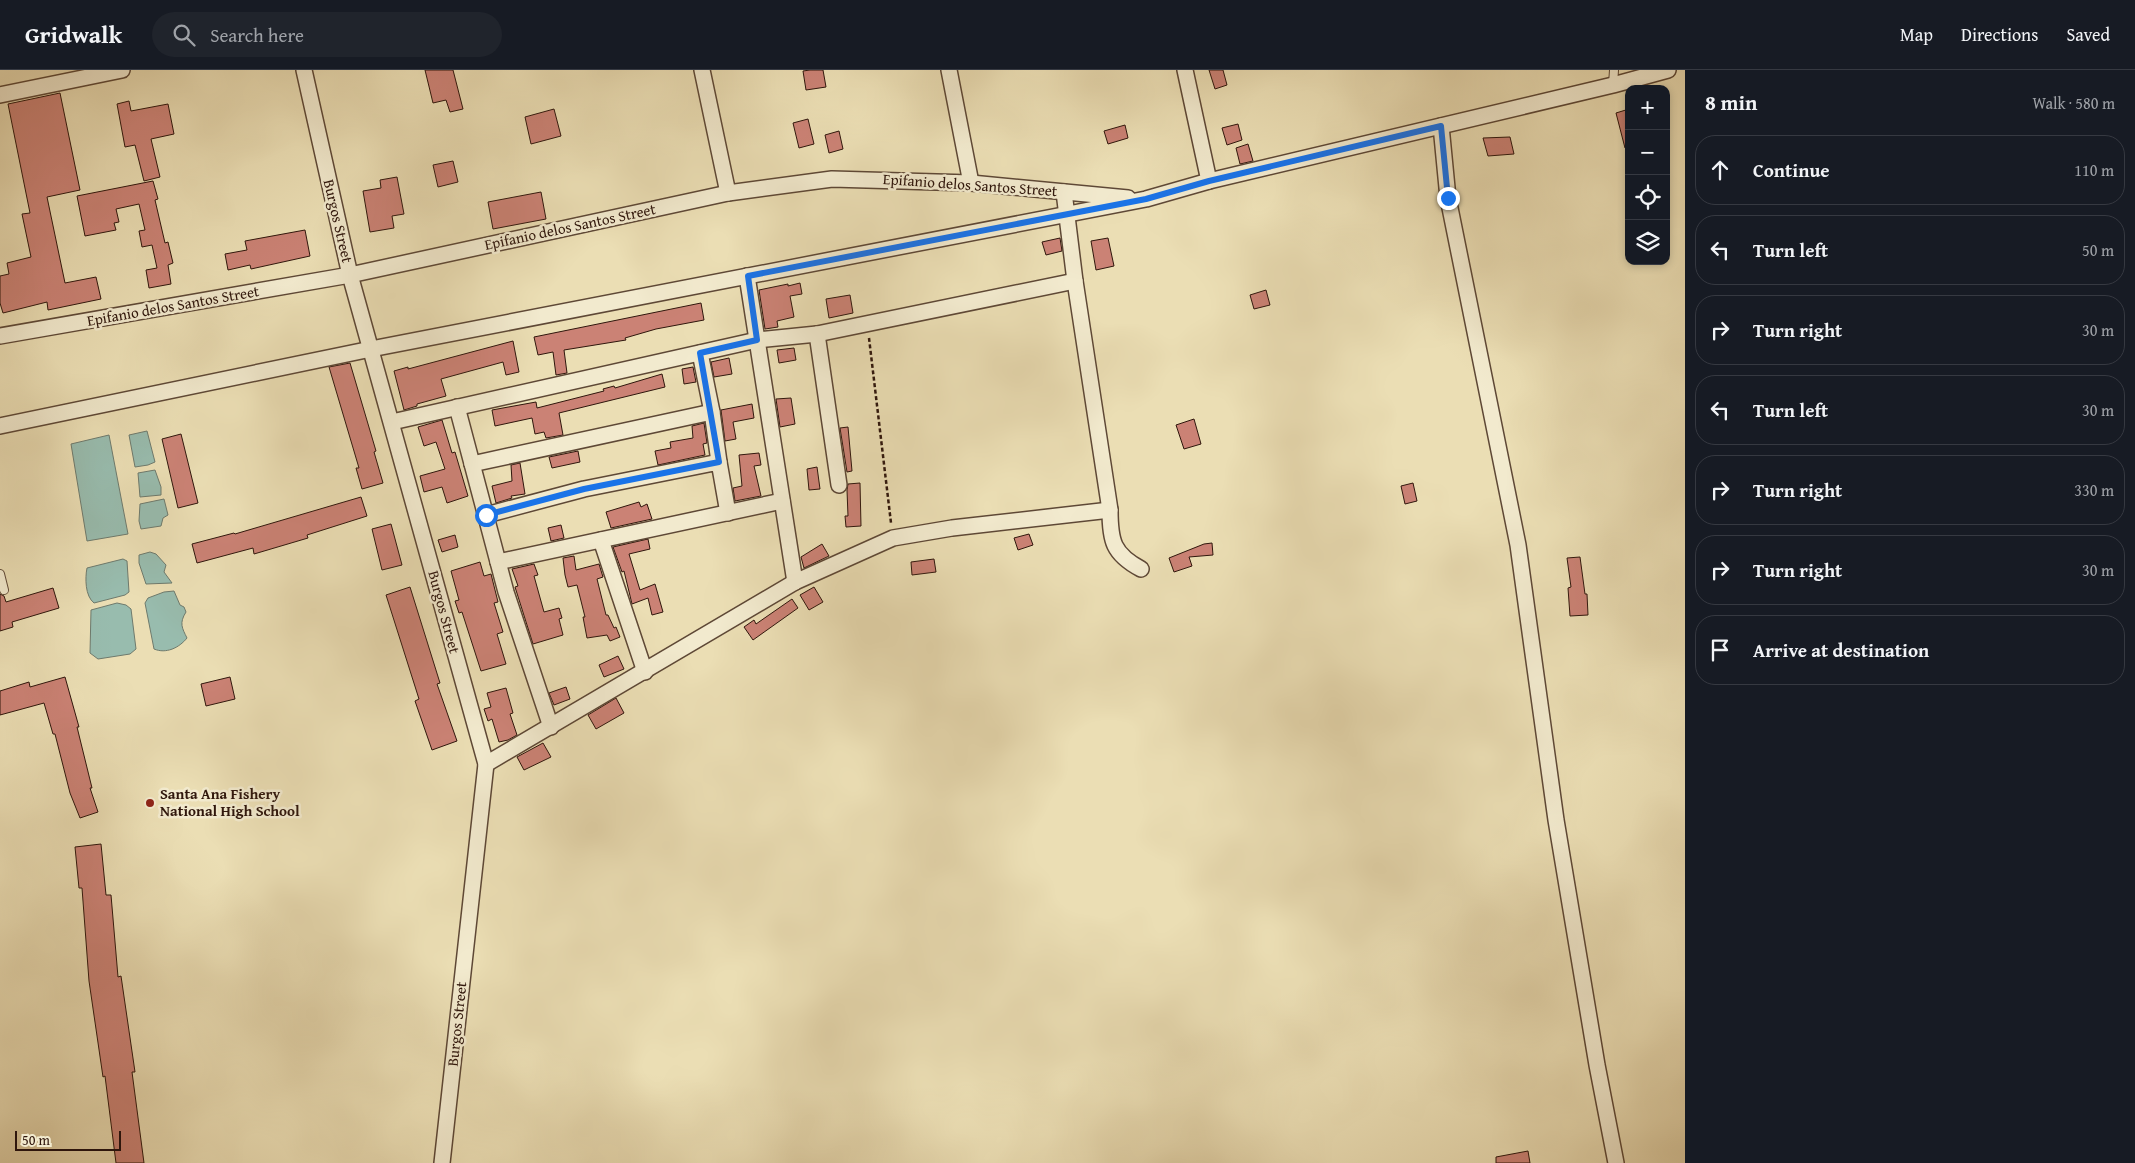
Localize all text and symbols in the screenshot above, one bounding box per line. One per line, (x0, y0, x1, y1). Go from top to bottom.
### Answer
search box (152, 12, 502, 57)
text: Gridwalk (25, 17, 122, 52)
icon: search (170, 21, 198, 49)
text: Search here (210, 21, 304, 49)
text: Map (1900, 21, 1933, 48)
text: Directions (1961, 21, 2038, 48)
text: Saved (2066, 21, 2110, 48)
map controls (1625, 85, 1670, 265)
button: + (1625, 85, 1670, 130)
text: 8 min (1705, 87, 1757, 118)
text: Walk · 580 m (2032, 91, 2115, 115)
button: − (1625, 130, 1670, 175)
icon: ahead (1706, 156, 1734, 184)
text: Continue (1753, 156, 1830, 184)
text: 110 m (2074, 158, 2114, 182)
street label: Epifanio delos Santos Street (882, 168, 1059, 201)
button: locate (1625, 175, 1670, 220)
street label: Burgos Street (319, 177, 358, 265)
route end (1437, 187, 1460, 210)
street label: Epifanio delos Santos Street (482, 198, 658, 255)
button: layers (1625, 220, 1670, 265)
icon: left (1706, 236, 1734, 264)
text: Turn left (1753, 236, 1828, 264)
text: 50 m (2082, 238, 2114, 262)
street label: Epifanio delos Santos Street (85, 280, 261, 331)
icon: right (1706, 316, 1734, 344)
text: Turn right (1753, 316, 1842, 344)
text: 30 m (2082, 318, 2114, 342)
icon: left (1706, 396, 1734, 424)
text: Turn left (1753, 396, 1828, 424)
text: 30 m (2082, 398, 2114, 422)
icon: right (1706, 476, 1734, 504)
text: Turn right (1753, 476, 1842, 504)
text: 330 m (2074, 478, 2114, 502)
route start (475, 504, 498, 527)
icon: right (1706, 556, 1734, 584)
text: Turn right (1753, 556, 1842, 584)
text: 30 m (2082, 558, 2114, 582)
street label: Burgos Street (423, 568, 466, 656)
icon: arrive (1706, 636, 1734, 664)
text: Arrive at destination (1753, 636, 1929, 664)
place label: Santa Ana Fishery National High School (160, 783, 300, 821)
marker: Santa Ana Fishery National High School (144, 797, 156, 809)
street label: Burgos Street (442, 980, 471, 1067)
scale bar (15, 1128, 121, 1151)
text: 50 m (22, 1130, 50, 1150)

